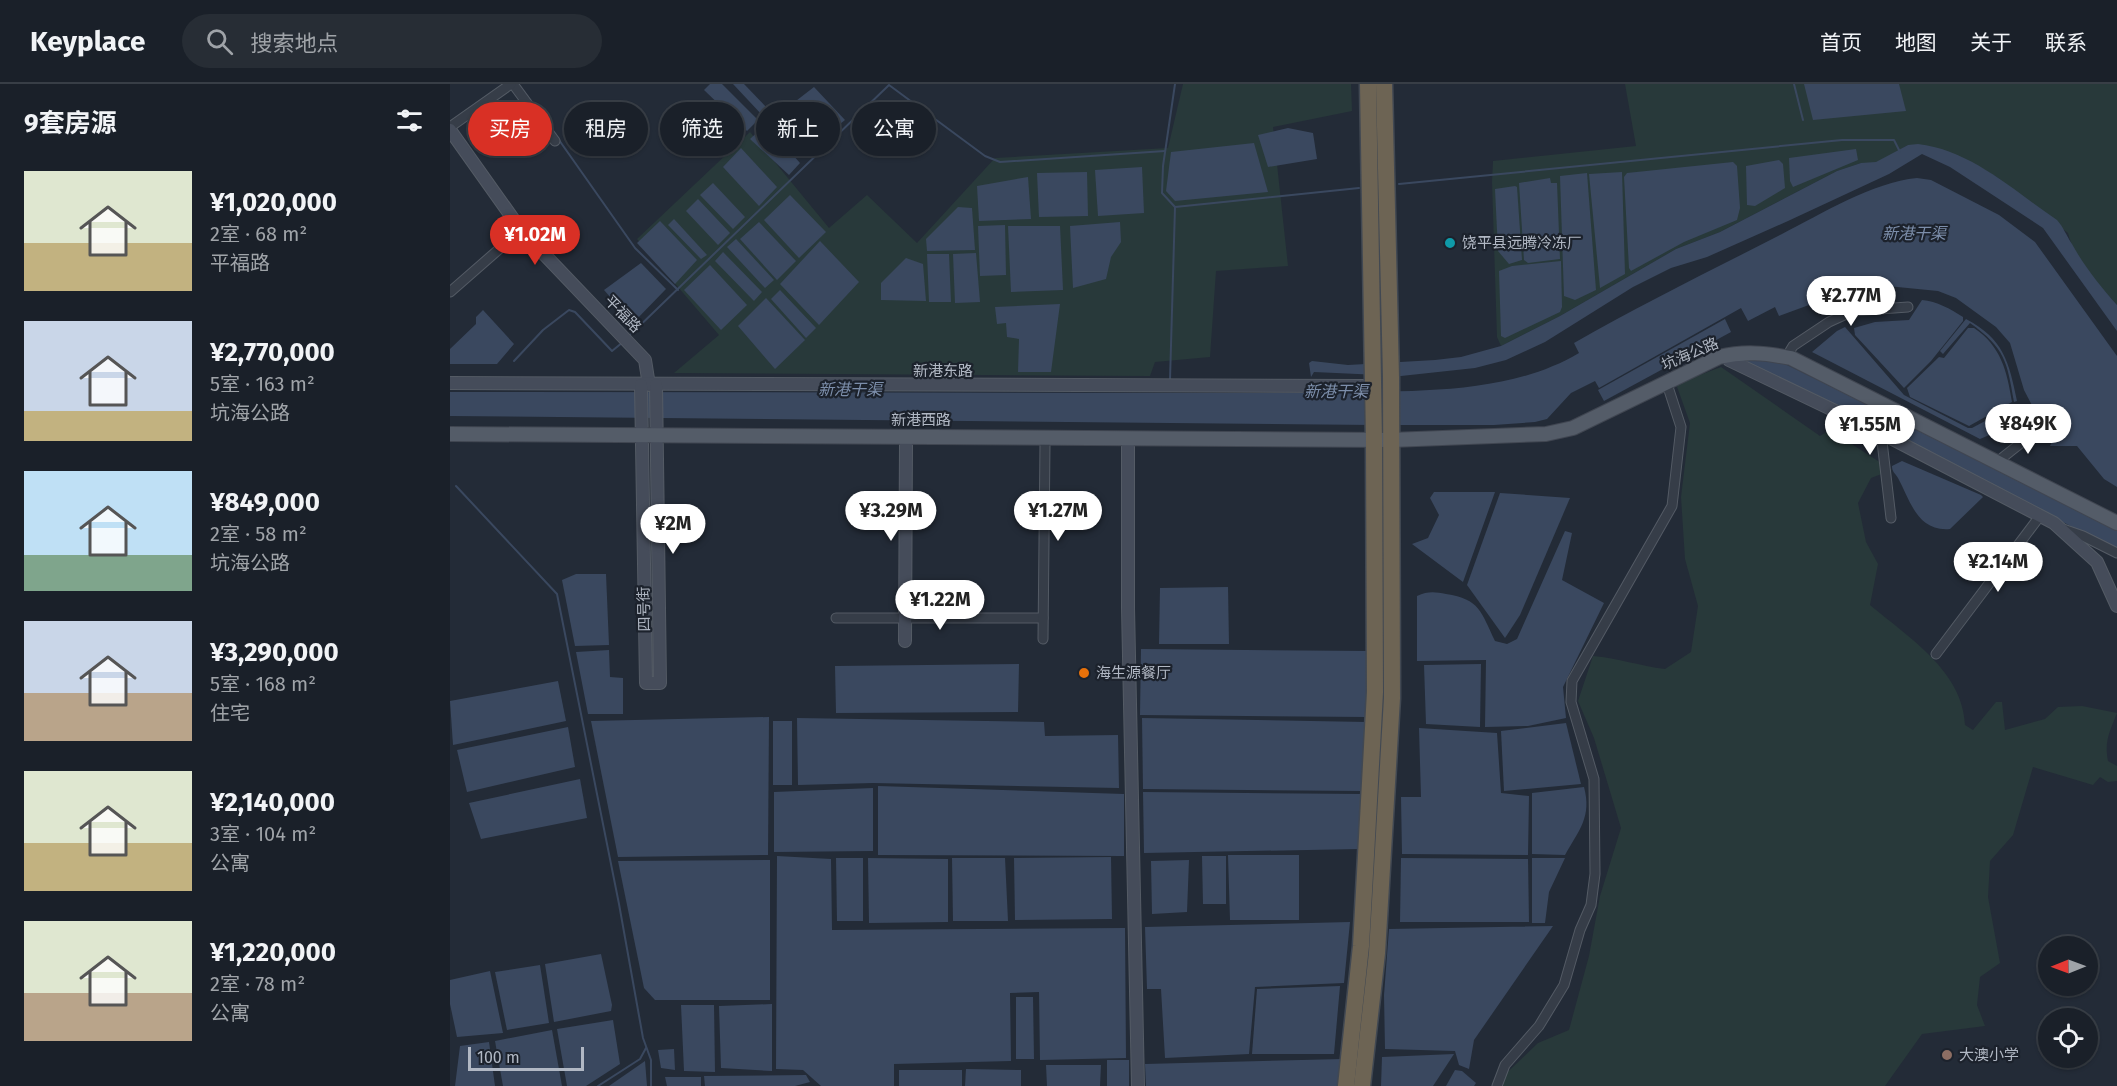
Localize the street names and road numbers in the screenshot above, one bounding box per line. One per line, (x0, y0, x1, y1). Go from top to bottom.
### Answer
street label: 平福路 (601, 292, 645, 336)
street label: 坑海公路 (1659, 334, 1721, 374)
street label: 新港东路 (913, 362, 973, 380)
street label: 新港西路 (891, 411, 951, 429)
street label: 四号街 (635, 586, 653, 632)

